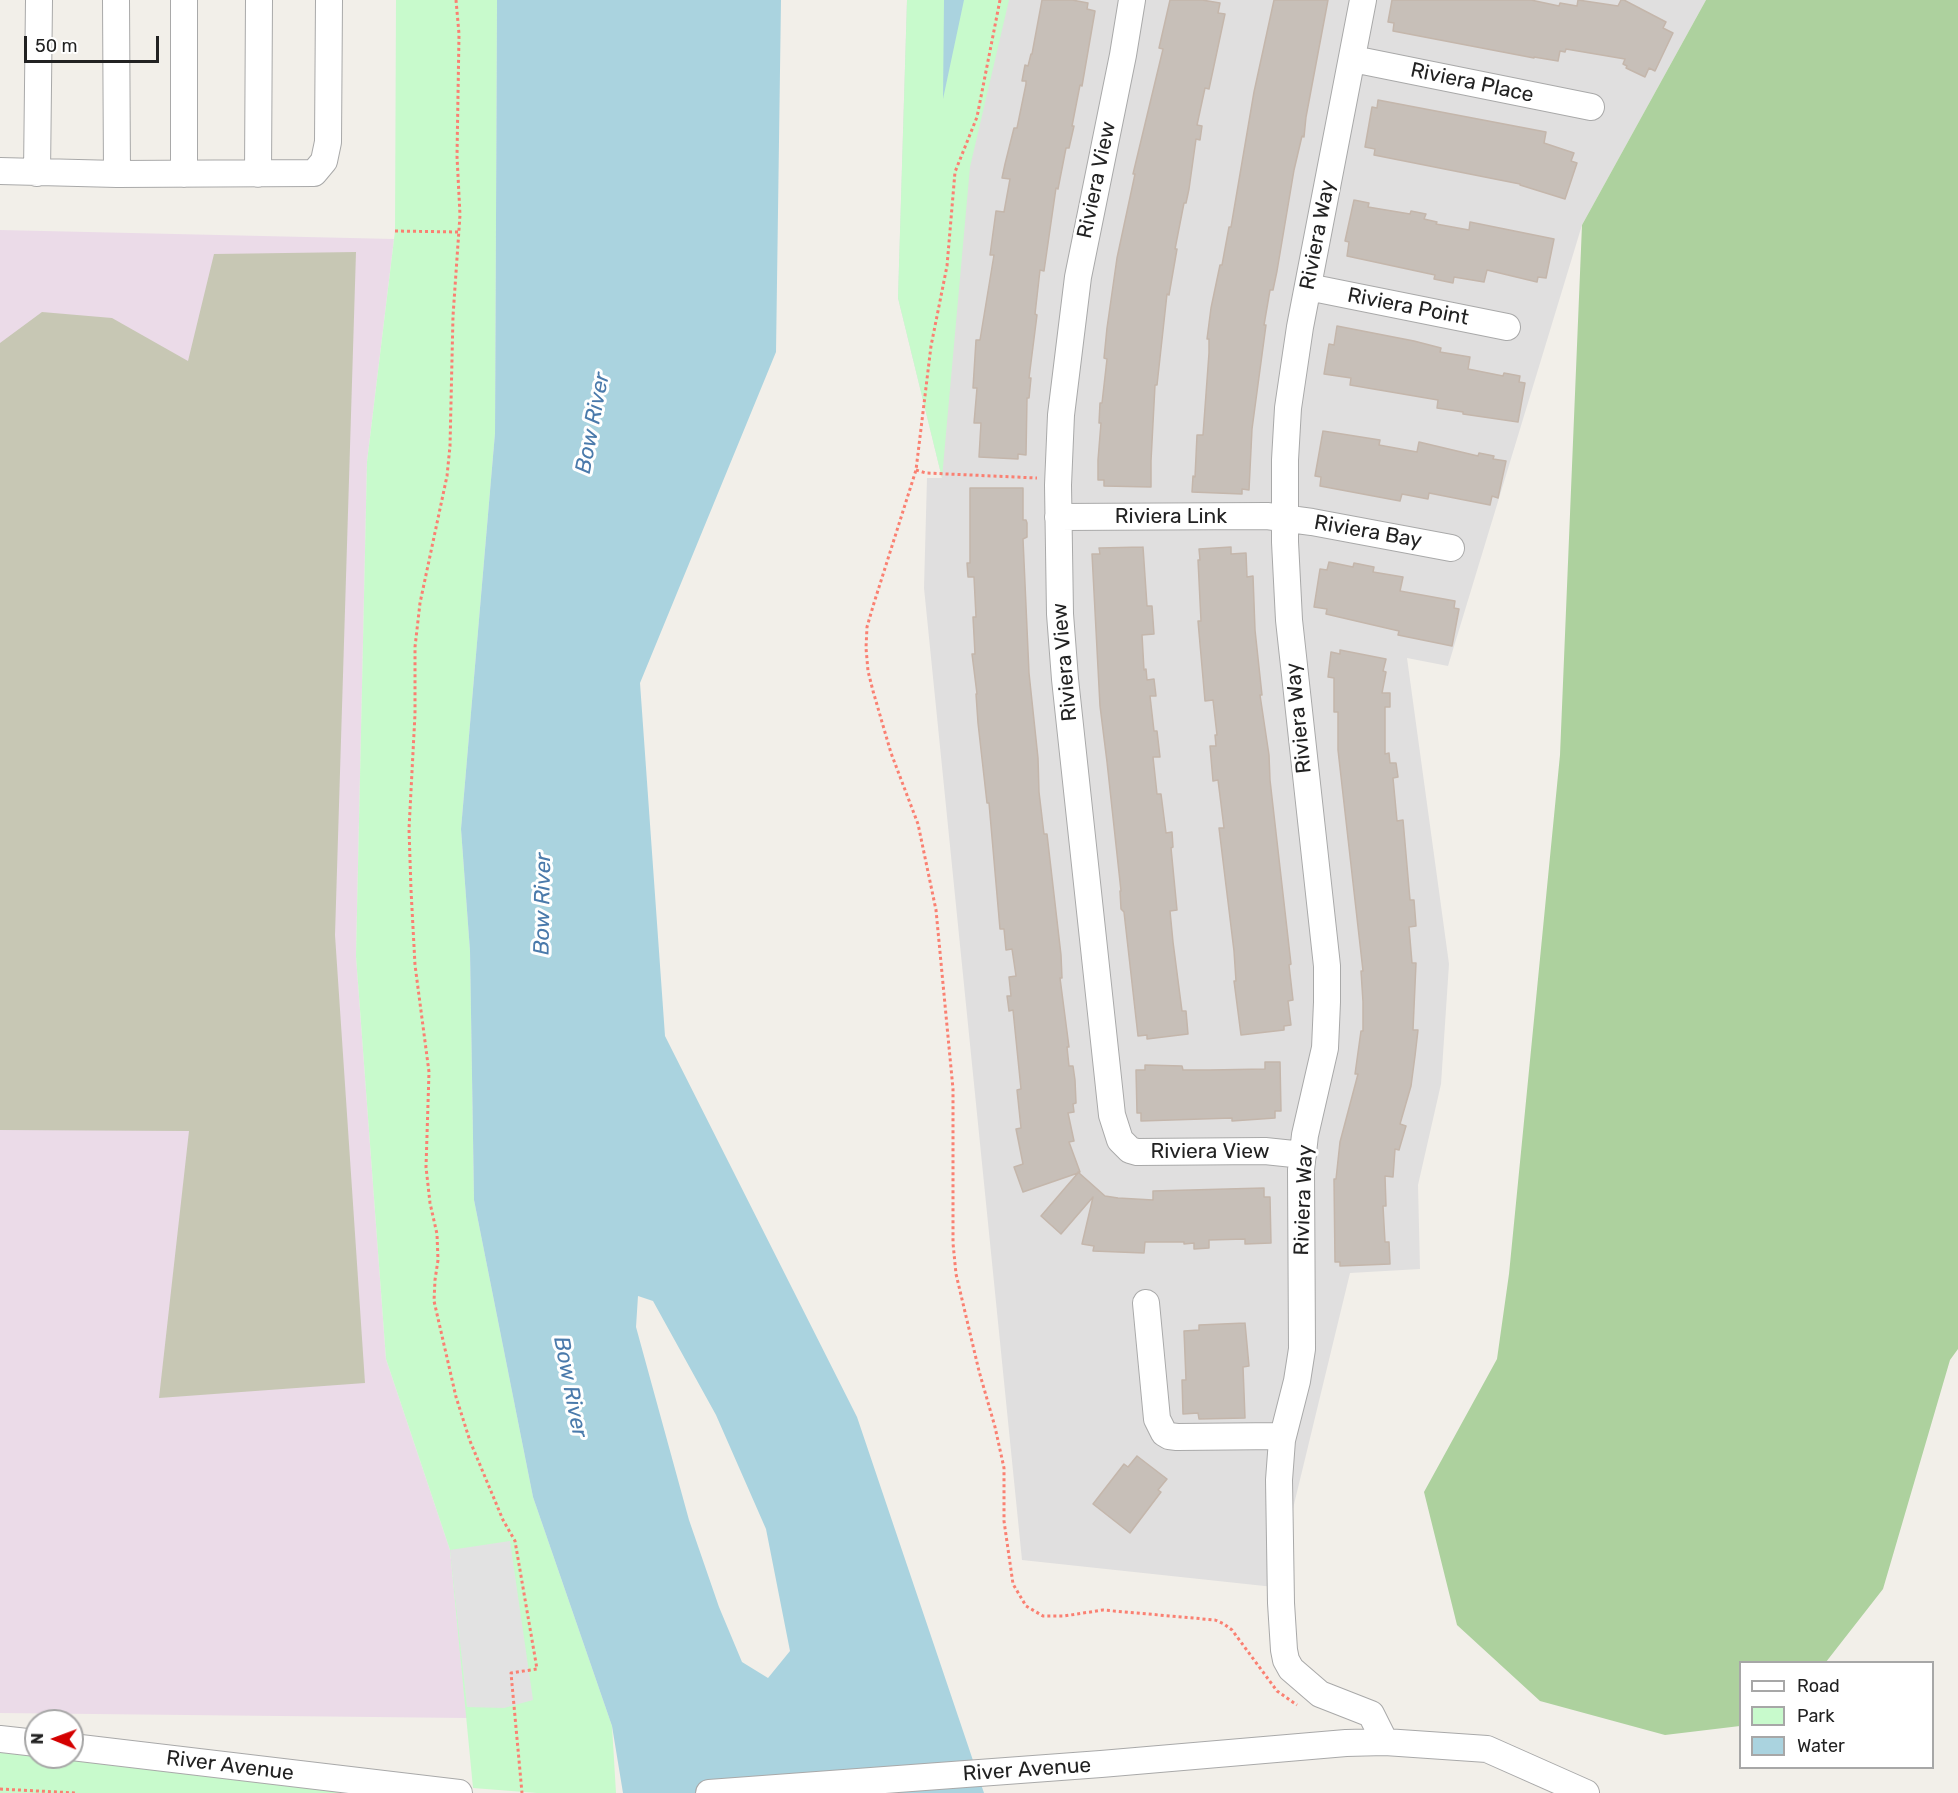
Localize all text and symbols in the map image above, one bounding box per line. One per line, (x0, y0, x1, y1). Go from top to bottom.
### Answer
scale bar (27, 24, 162, 62)
text: 50 m (35, 35, 78, 57)
street label: Riviera Place (1408, 58, 1536, 108)
street label: Riviera View (1072, 119, 1122, 241)
street label: Riviera Way (1295, 178, 1341, 292)
street label: Riviera Point (1345, 283, 1471, 331)
water label: Bow River (570, 370, 616, 476)
street label: Riviera Link (1115, 504, 1227, 530)
street label: Riviera Bay (1312, 510, 1424, 554)
street label: Riviera View (1047, 602, 1083, 722)
street label: Riviera Way (1281, 661, 1317, 775)
water label: Bow River (529, 853, 557, 955)
street label: Riviera View (1151, 1139, 1269, 1165)
street label: Riviera Way (1289, 1144, 1319, 1256)
water label: Bow River (547, 1334, 593, 1440)
legend (1739, 1661, 1934, 1769)
text: Road (1797, 1675, 1840, 1697)
text: Park (1797, 1705, 1834, 1727)
north arrow (24, 1709, 84, 1769)
text: N (28, 1733, 47, 1745)
text: Water (1797, 1735, 1845, 1757)
street label: River Avenue (165, 1746, 295, 1786)
street label: River Avenue (962, 1753, 1092, 1787)

